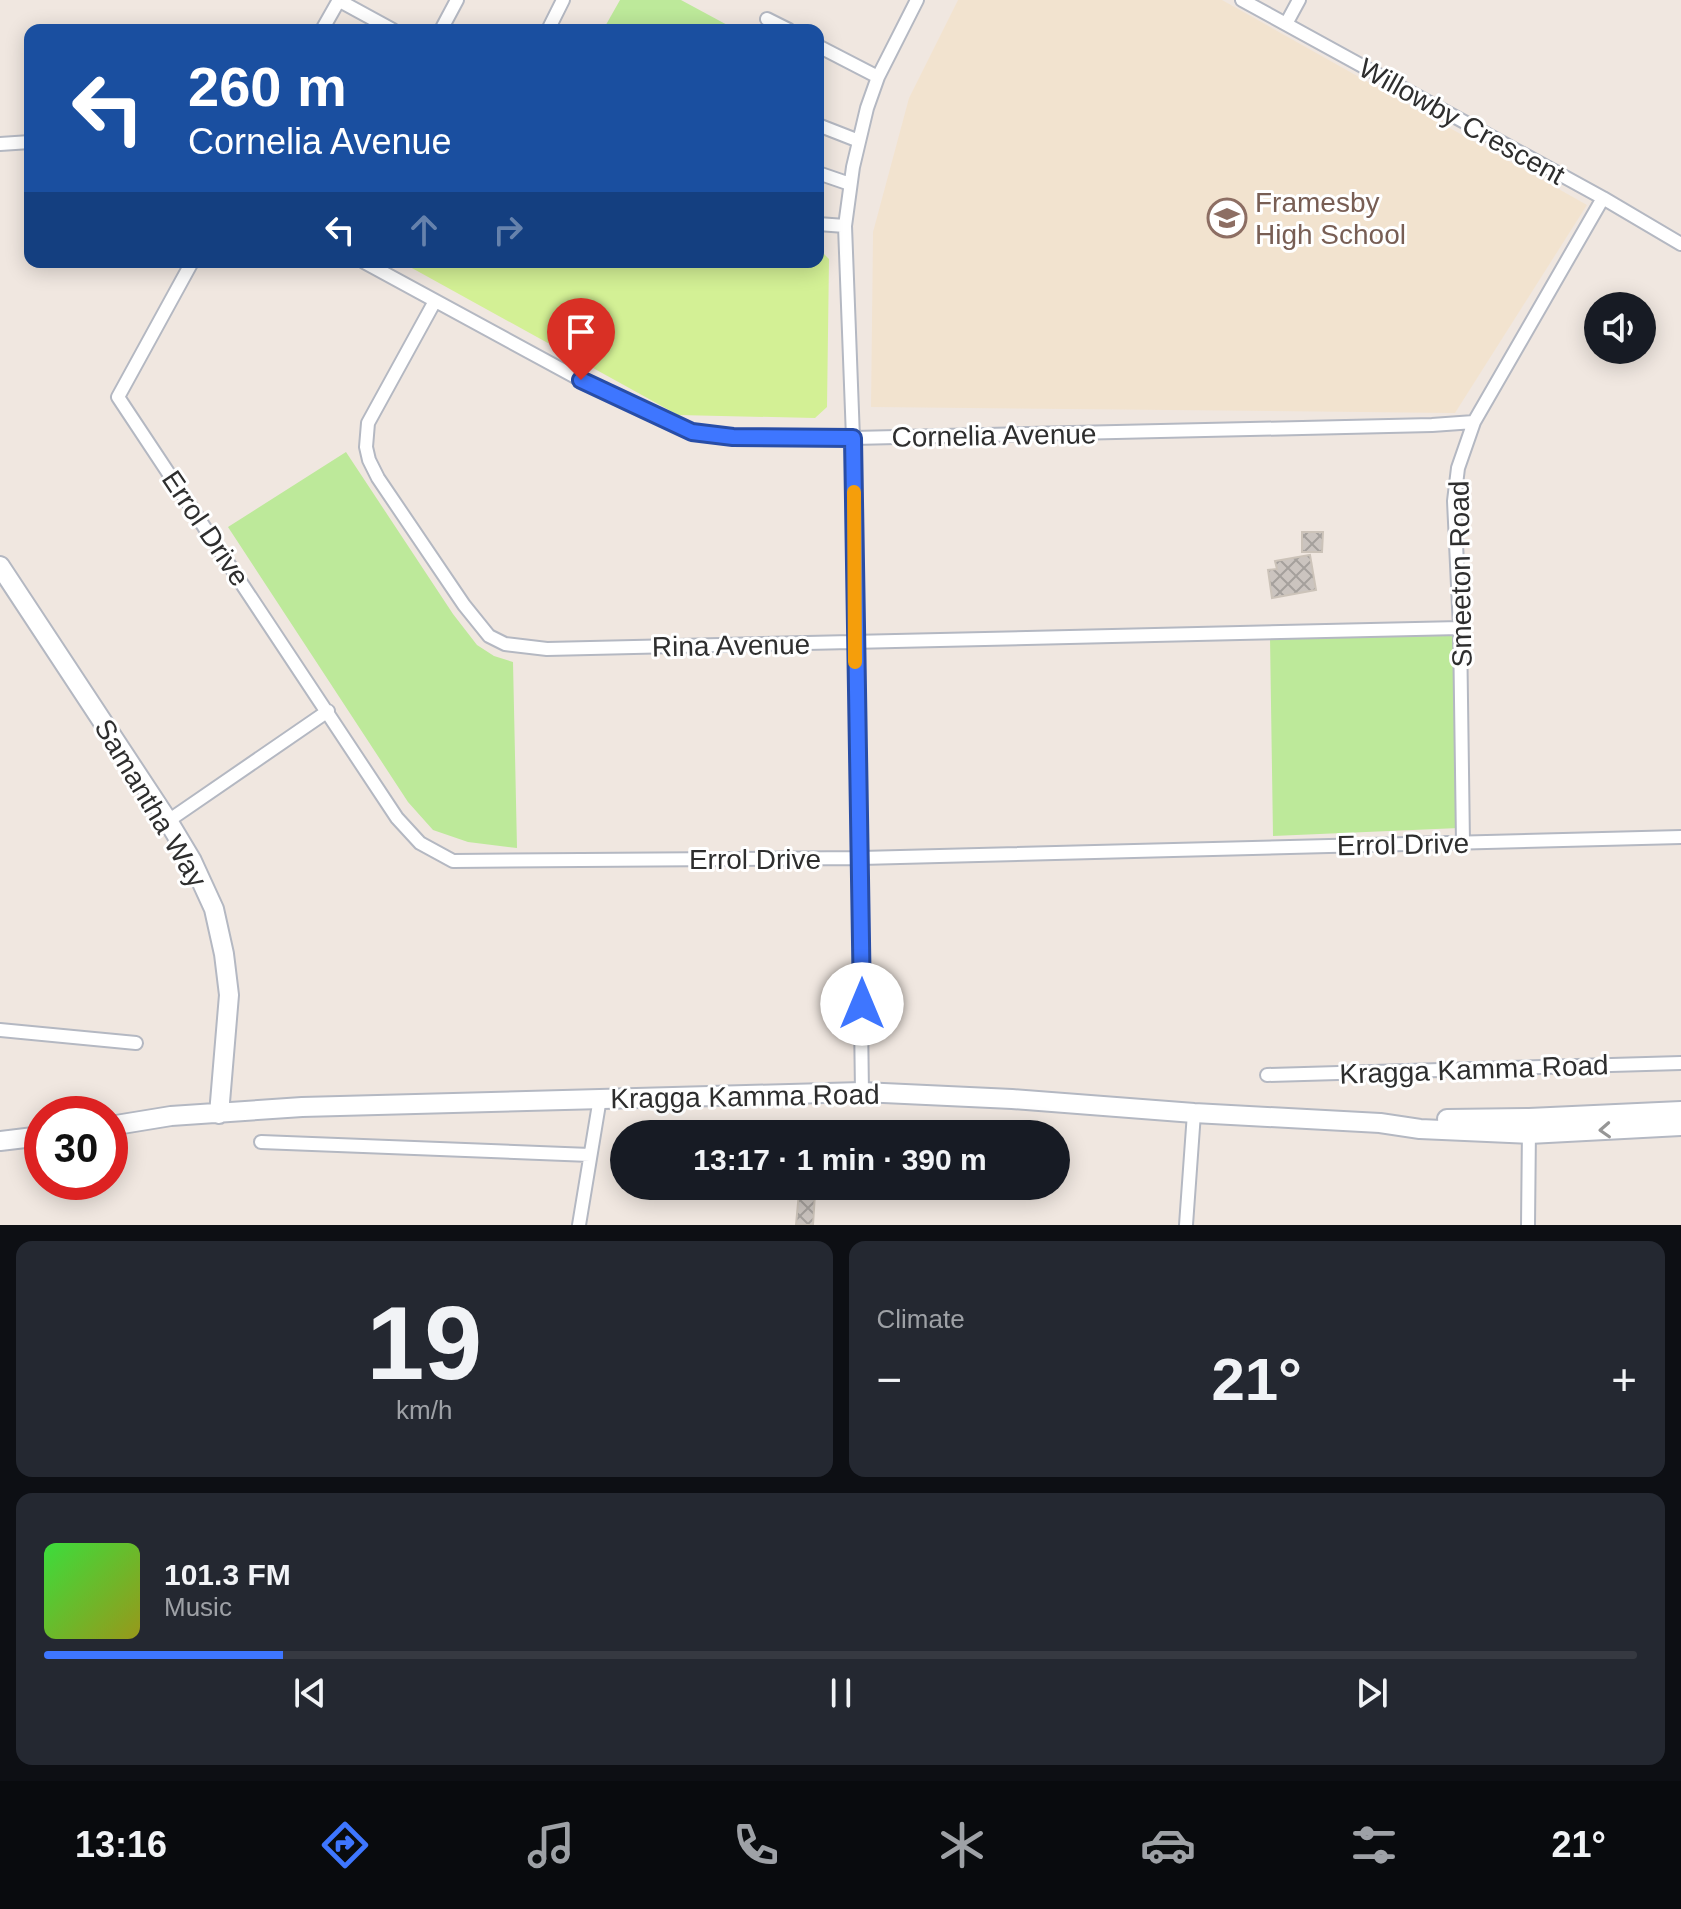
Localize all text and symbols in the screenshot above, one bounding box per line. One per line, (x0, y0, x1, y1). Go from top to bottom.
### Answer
street label: Willowby Crescent (1354, 52, 1570, 191)
text: 260 m (188, 55, 347, 118)
icon: left (56, 56, 160, 160)
text: Cornelia Avenue (188, 121, 452, 162)
place label: Framesby High School (1255, 187, 1406, 250)
school or university icon: Framesby High School (1206, 197, 1248, 239)
icon: left (318, 208, 362, 252)
icon: ahead (402, 208, 446, 252)
icon: right (486, 208, 530, 252)
map controls (1584, 292, 1656, 364)
button: sound (1584, 292, 1656, 364)
pin (547, 298, 615, 380)
icon: arrive (559, 310, 603, 354)
street label: Cornelia Avenue (891, 418, 1097, 453)
street label: Errol Drive (156, 465, 255, 592)
street label: Smeeton Road (1443, 480, 1478, 668)
street label: Rina Avenue (652, 629, 810, 662)
street label: Samantha Way (88, 714, 213, 893)
street label: Errol Drive (1337, 828, 1469, 861)
street label: Errol Drive (689, 844, 821, 875)
position arrow (820, 962, 904, 1046)
street label: Kragga Kamma Road (1339, 1049, 1609, 1090)
street label: Kragga Kamma Road (610, 1079, 880, 1114)
speed limit sign: 30 (24, 1096, 128, 1200)
one-way arrow (1598, 1121, 1611, 1138)
text: 13:17 · 1 min · 390 m (693, 1143, 987, 1176)
text: 19 (366, 1285, 482, 1401)
text: Climate (877, 1304, 965, 1334)
text: 21° (1211, 1346, 1302, 1413)
text: − (877, 1355, 902, 1404)
text: + (1611, 1355, 1637, 1404)
text: km/h (396, 1395, 452, 1425)
text: 101.3 FM (164, 1558, 291, 1591)
text: Music (164, 1592, 232, 1622)
icon: previous (288, 1671, 332, 1715)
icon: pause (819, 1671, 863, 1715)
icon: next (1350, 1671, 1394, 1715)
icon: directions (317, 1817, 373, 1873)
icon: music (523, 1817, 579, 1873)
icon: phone (728, 1817, 784, 1873)
icon: climate (934, 1817, 990, 1873)
icon: car (1140, 1817, 1196, 1873)
icon: filters (1346, 1817, 1402, 1873)
text: 13:16 (75, 1824, 167, 1865)
text: 21° (1552, 1824, 1606, 1865)

